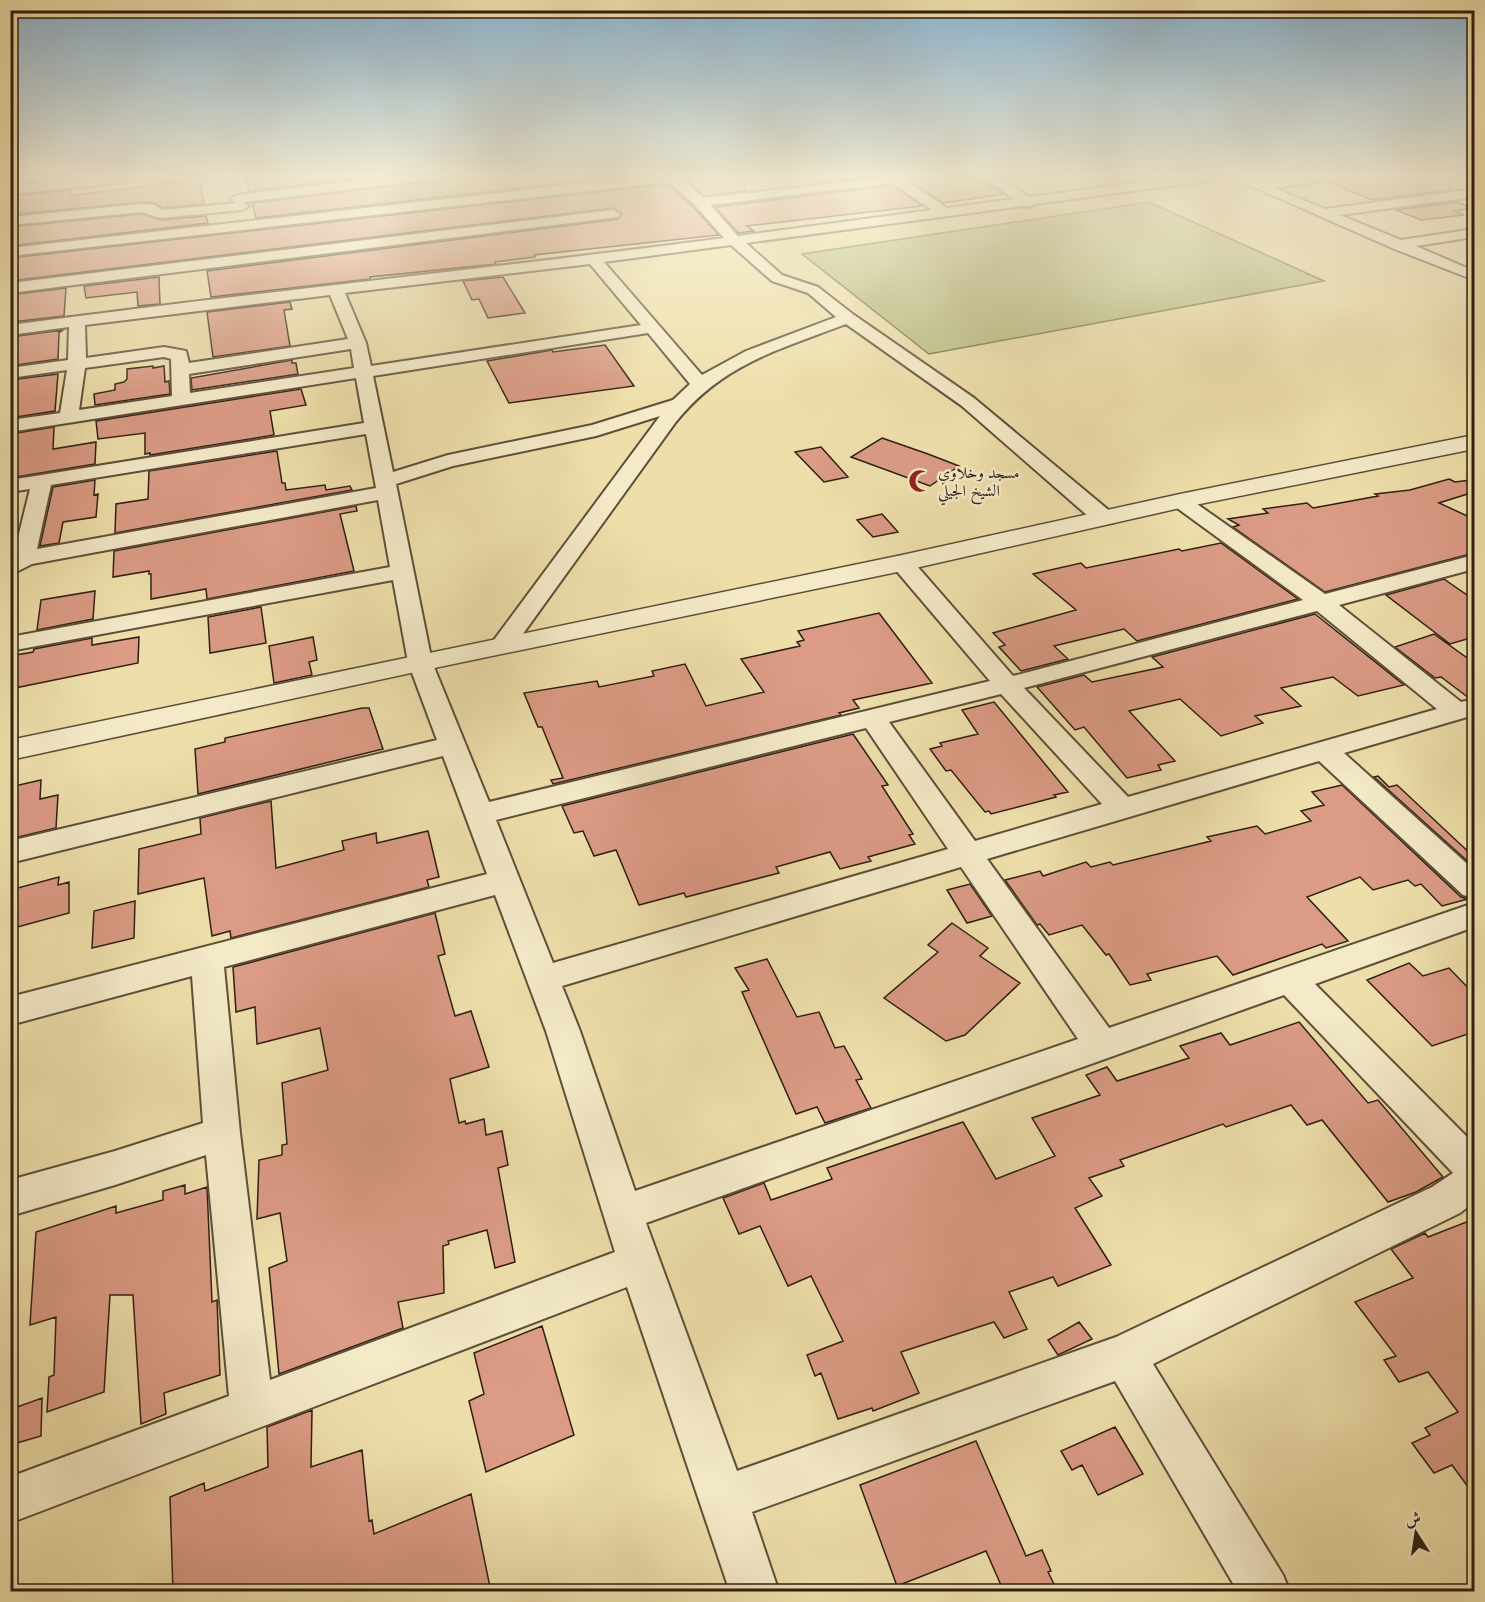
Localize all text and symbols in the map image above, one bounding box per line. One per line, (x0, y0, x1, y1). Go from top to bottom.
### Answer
place label: مسجد وخلاوي الشيخ الجيلي (938, 462, 1019, 506)
mosque icon: مسجد وخلاوي الشيخ الجيلي (907, 468, 933, 494)
north arrow (1386, 1503, 1446, 1563)
text: ش (1403, 1507, 1423, 1532)

